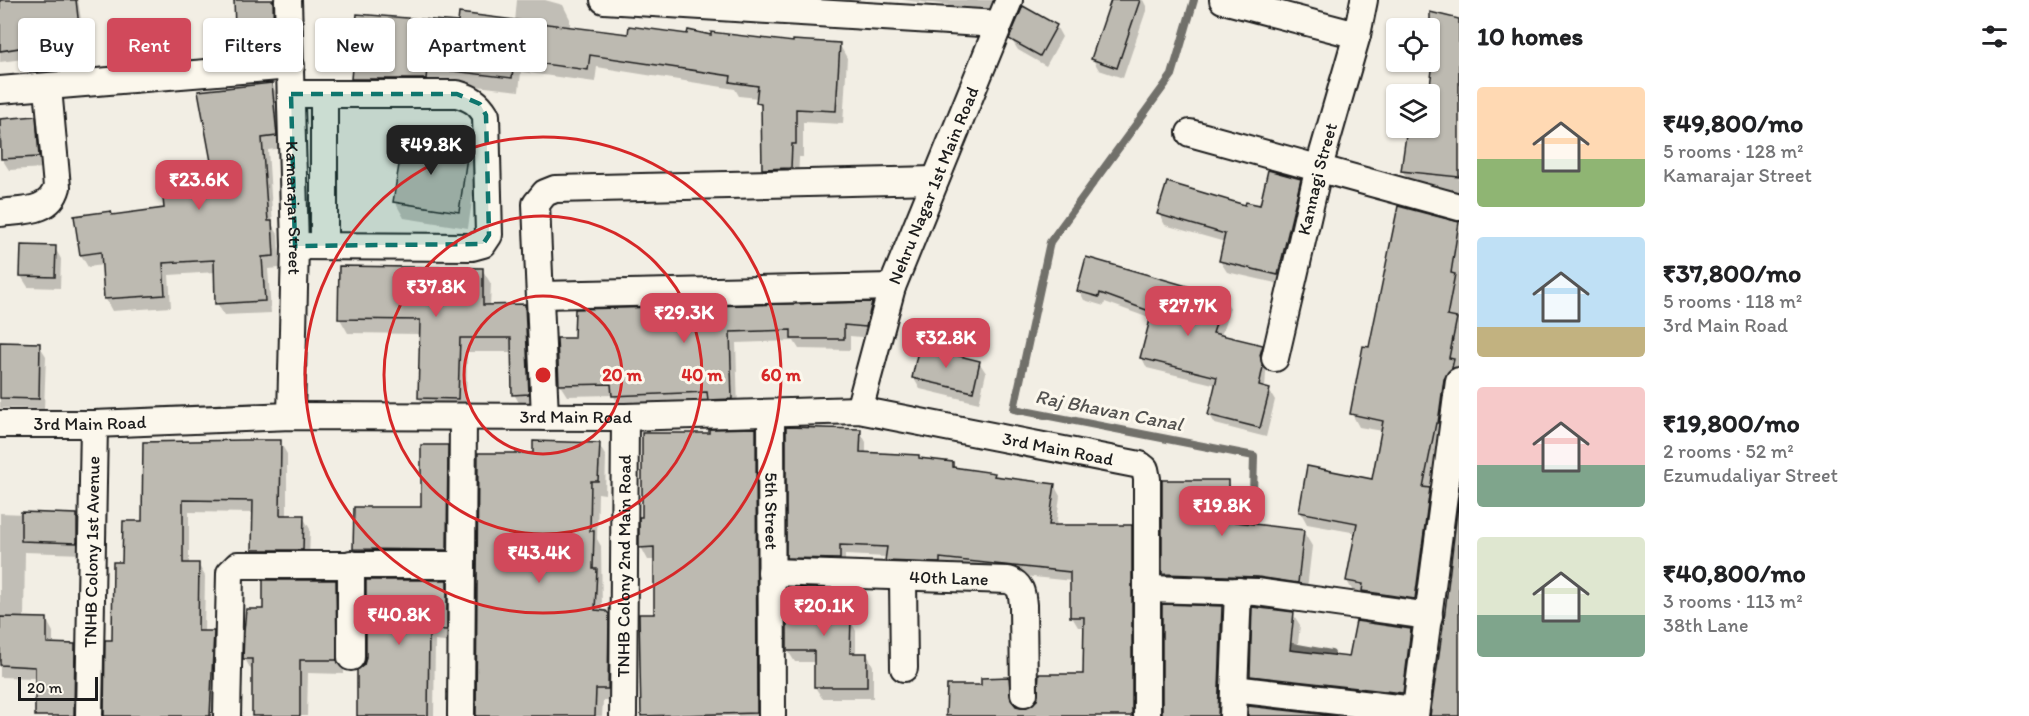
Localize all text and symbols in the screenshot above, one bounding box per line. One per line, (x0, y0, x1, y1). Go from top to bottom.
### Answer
chip: Buy (18, 18, 95, 72)
chip: Rent (107, 18, 191, 72)
chip: Filters (203, 18, 303, 72)
chip: New (315, 18, 395, 72)
chip: Apartment (407, 18, 547, 72)
map controls (1386, 18, 1440, 138)
button: locate (1386, 18, 1440, 72)
text: 10 homes (1477, 20, 1583, 52)
icon: filters (1978, 20, 2011, 53)
street label: Nehru Nagar 1st Main Road (883, 83, 984, 288)
button: layers (1386, 84, 1440, 138)
text: ₹49,800/mo (1663, 107, 1803, 139)
icon: home (1525, 111, 1597, 183)
street label: Kannagi Street (1293, 120, 1342, 237)
pin: ₹49.8K (382, 125, 480, 176)
text: ₹49.8K (401, 132, 461, 156)
text: 5 rooms · 128 m² (1663, 139, 1804, 163)
street label: Kamarajar Street (281, 141, 306, 275)
pin: ₹23.6K (150, 160, 248, 211)
text: Kamarajar Street (1663, 163, 1812, 187)
text: ₹23.6K (169, 167, 229, 191)
text: ₹37,800/mo (1663, 257, 1801, 289)
icon: home (1525, 261, 1597, 333)
pin: ₹37.8K (387, 267, 485, 318)
text: ₹37.8K (406, 274, 466, 298)
pin: ₹27.7K (1139, 286, 1237, 337)
text: 5 rooms · 118 m² (1663, 289, 1802, 313)
pin: ₹29.3K (635, 293, 733, 344)
text: ₹27.7K (1159, 293, 1217, 317)
text: ₹29.3K (654, 300, 714, 324)
text: 3rd Main Road (1663, 313, 1788, 337)
pin: ₹32.8K (897, 318, 995, 369)
text: ₹32.8K (916, 325, 976, 349)
text: 20 m (602, 364, 643, 386)
text: 40 m (681, 364, 723, 386)
text: 60 m (761, 364, 802, 386)
centre of rings (533, 365, 553, 385)
water label: Raj Bhavan Canal (1033, 384, 1186, 436)
street label: 3rd Main Road (519, 406, 633, 428)
text: ₹19,800/mo (1663, 407, 1800, 439)
street label: 3rd Main Road (34, 411, 147, 435)
icon: home (1525, 411, 1597, 483)
street label: 3rd Main Road (1001, 427, 1115, 471)
text: 2 rooms · 52 m² (1663, 439, 1794, 463)
street label: TNHB Colony 2nd Main Road (612, 454, 636, 678)
street label: TNHB Colony 1st Avenue (79, 456, 104, 648)
text: Ezumudaliyar Street (1663, 463, 1838, 487)
street label: 5th Street (760, 472, 782, 550)
pin: ₹19.8K (1173, 486, 1271, 537)
text: ₹19.8K (1193, 493, 1251, 517)
pin: ₹43.4K (490, 533, 588, 584)
text: ₹43.4K (508, 540, 570, 564)
text: ₹40,800/mo (1663, 557, 1806, 589)
icon: home (1525, 561, 1597, 633)
street label: 40th Lane (909, 566, 989, 590)
pin: ₹20.1K (775, 586, 873, 637)
text: 3 rooms · 113 m² (1663, 589, 1803, 613)
text: ₹20.1K (794, 593, 854, 617)
pin: ₹40.8K (350, 595, 448, 646)
text: ₹40.8K (368, 602, 430, 626)
text: 38th Lane (1663, 613, 1748, 637)
scale bar (18, 674, 98, 702)
text: 20 m (27, 678, 62, 697)

